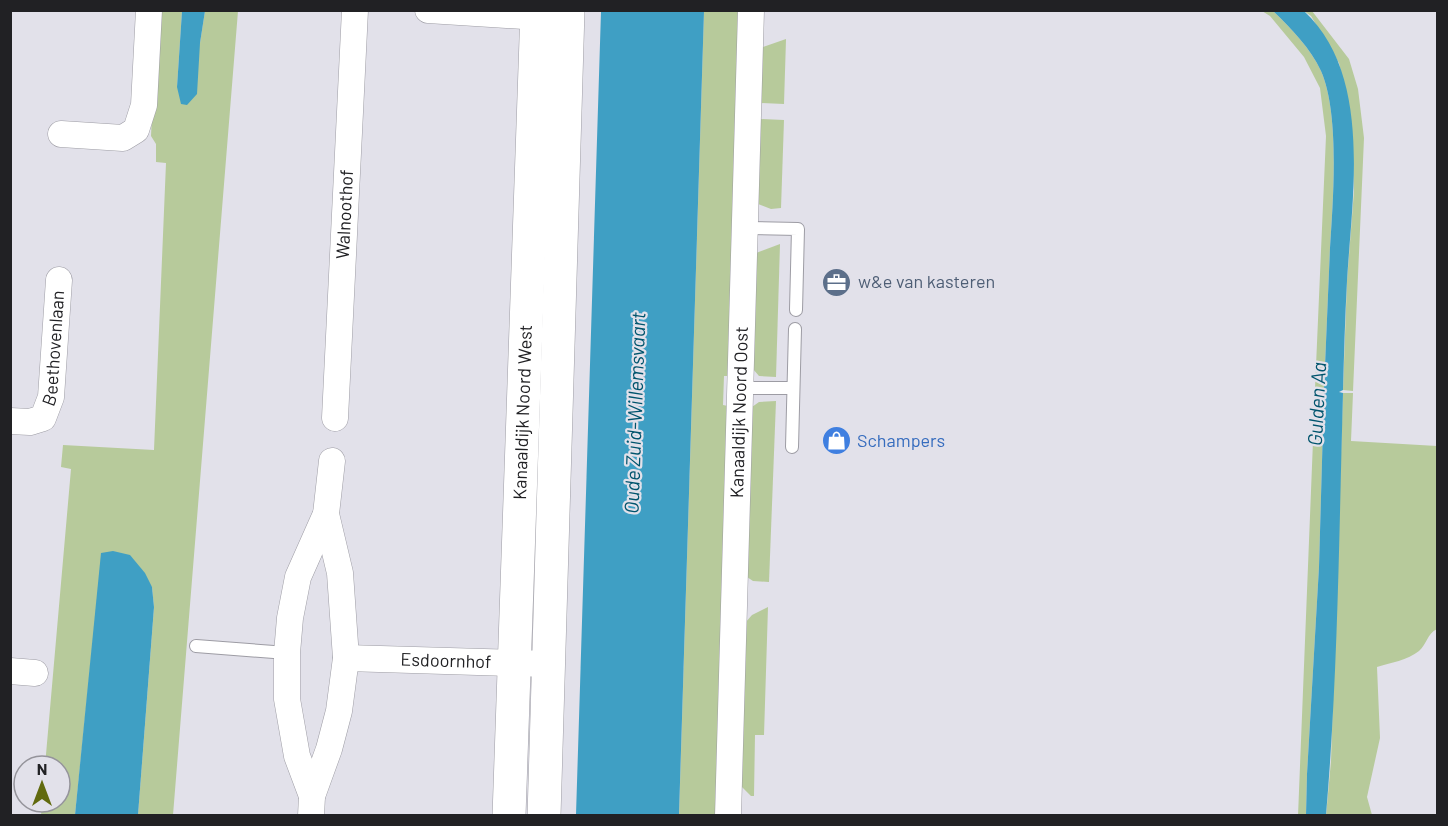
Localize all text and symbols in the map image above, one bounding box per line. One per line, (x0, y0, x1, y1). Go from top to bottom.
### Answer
street label: Walnoothof (331, 169, 357, 260)
office icon: w&e van kasteren (821, 266, 853, 298)
place label: w&e van kasteren (858, 270, 995, 292)
street label: Beethovenlaan (37, 290, 68, 409)
water label: Oude Zuid-Willemsvaart (618, 312, 650, 514)
street label: Kanaaldijk Noord West (508, 324, 536, 500)
street label: Kanaaldijk Noord Oost (725, 326, 752, 498)
water label: Gulden Aa (1302, 361, 1330, 447)
shop icon: Schampers (820, 425, 852, 457)
place label: Schampers (857, 429, 945, 451)
street label: Esdoornhof (400, 648, 492, 672)
north arrow (12, 754, 72, 814)
text: N (37, 759, 47, 778)

